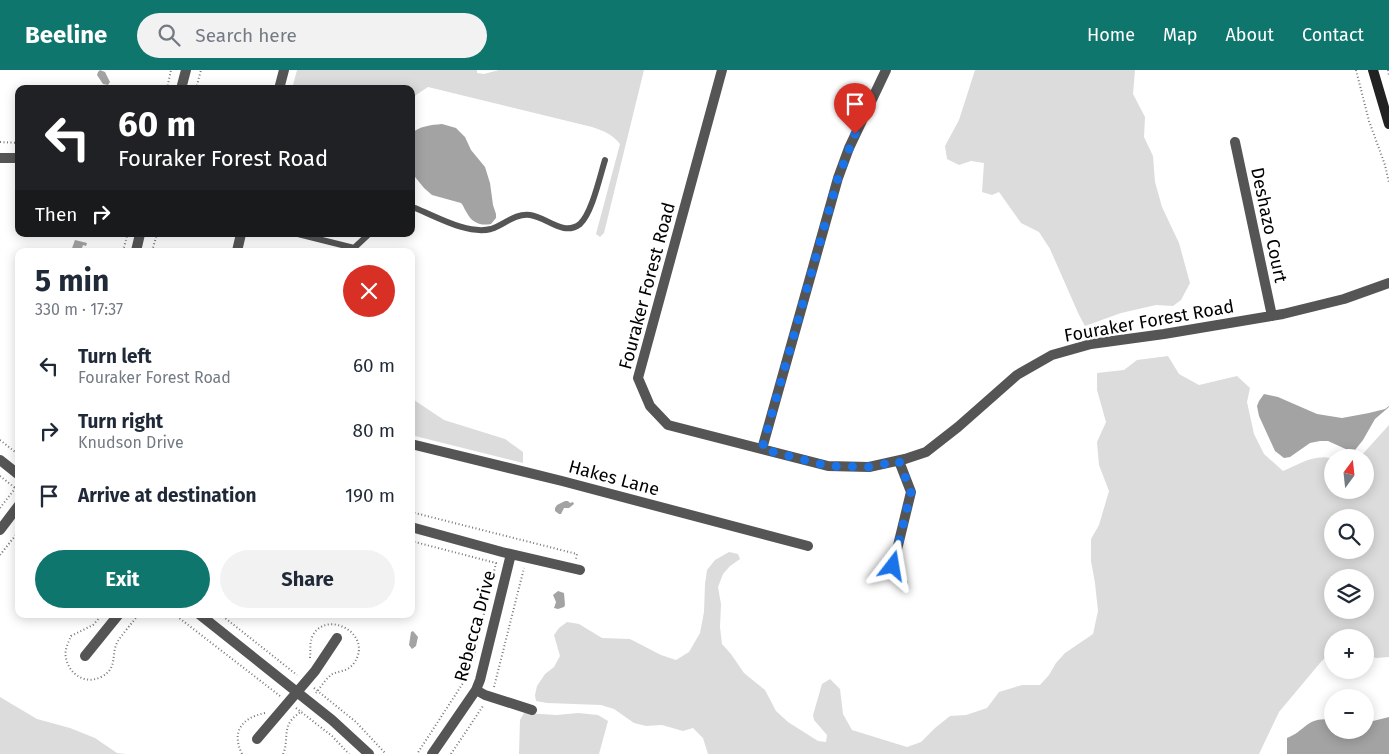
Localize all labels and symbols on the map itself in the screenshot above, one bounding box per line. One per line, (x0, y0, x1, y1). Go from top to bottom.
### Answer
pin (834, 83, 876, 134)
street label: Deshazo Court (1246, 165, 1292, 285)
street label: Fouraker Forest Road (614, 200, 680, 372)
street label: Fouraker Forest Road (1062, 295, 1236, 347)
north arrow (1324, 449, 1374, 499)
street label: Hakes Lane (566, 455, 662, 501)
position arrow (866, 539, 918, 591)
street label: Rebecca Drive (450, 568, 500, 684)

